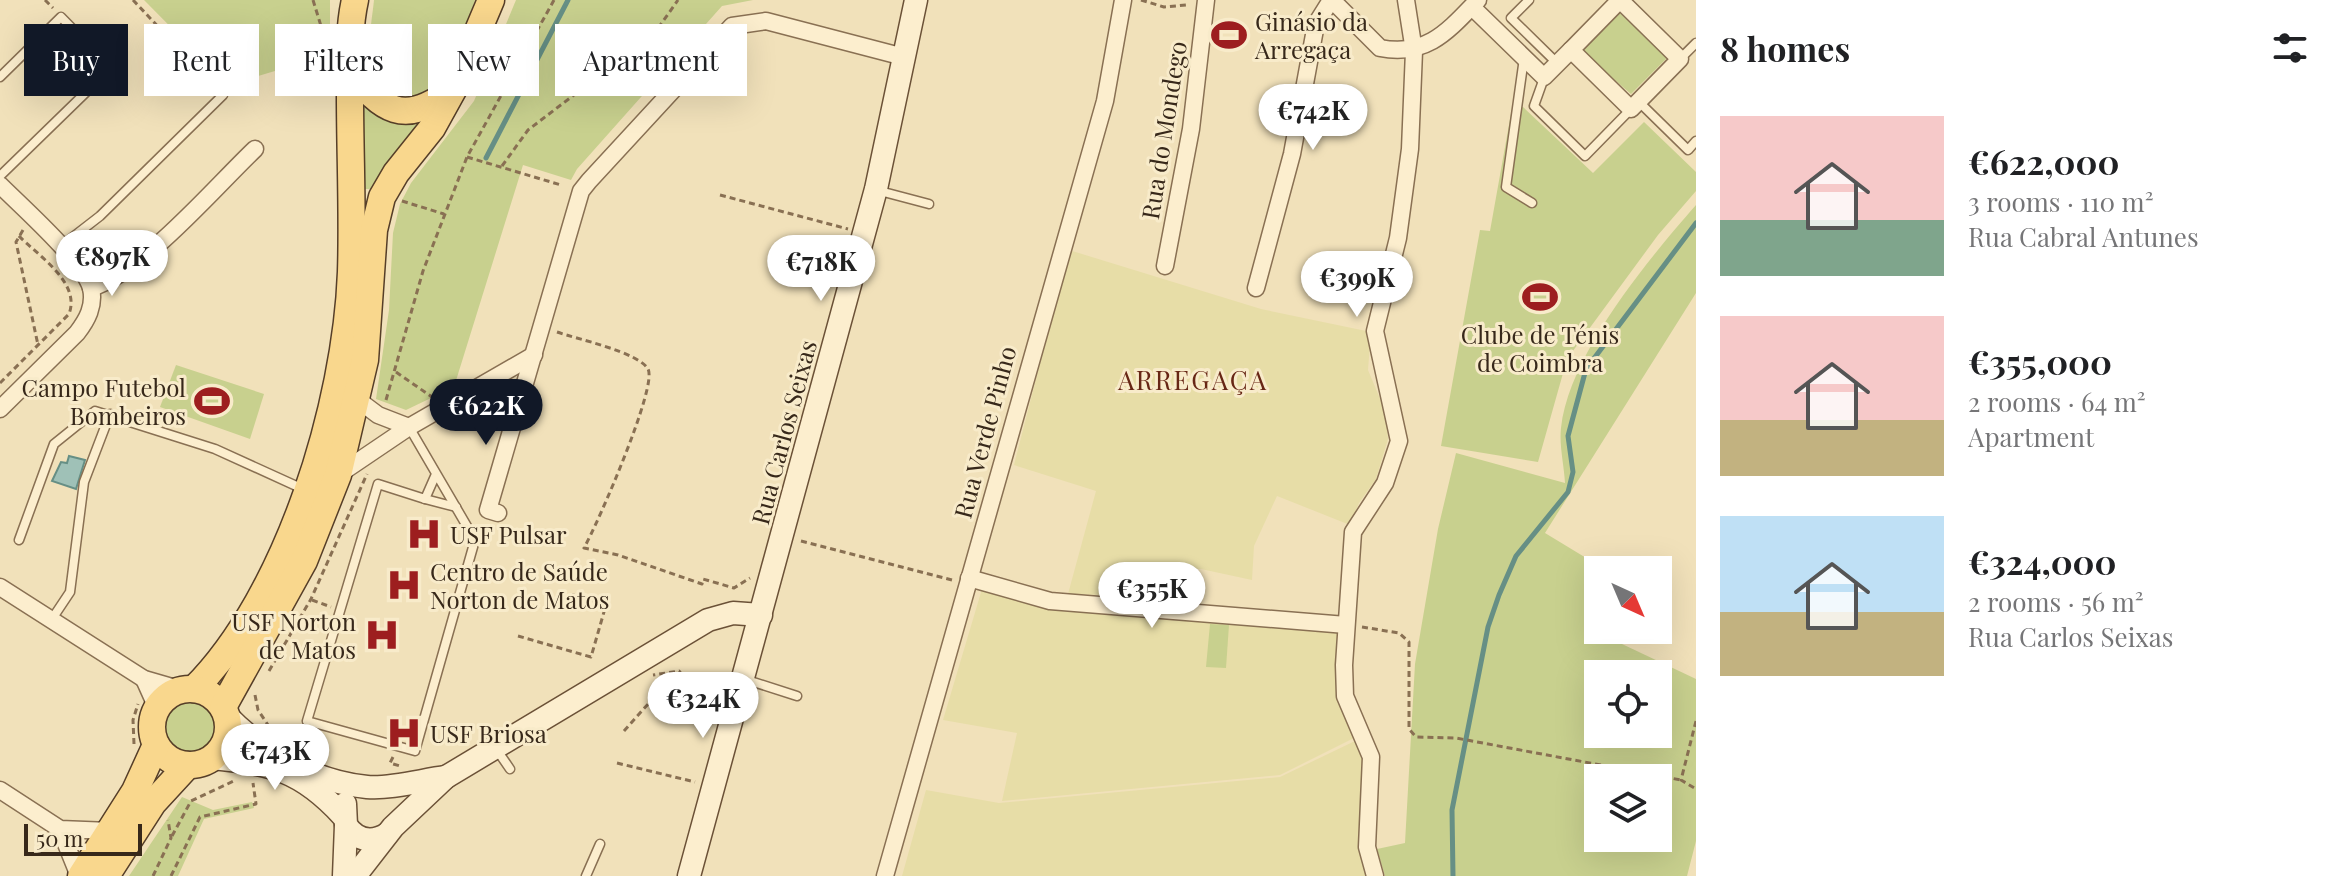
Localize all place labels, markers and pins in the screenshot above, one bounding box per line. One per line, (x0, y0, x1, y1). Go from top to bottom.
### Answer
place label: Ginásio da Arregaça (1254, 5, 1368, 65)
sports icon: Ginásio da Arregaça (1210, 16, 1248, 54)
pin: €742K (1257, 84, 1369, 152)
pin: €897K (56, 230, 168, 298)
pin: €718K (765, 235, 877, 303)
pin: €399K (1301, 251, 1413, 319)
sports icon: Clube de Ténis de Coimbra (1521, 278, 1559, 316)
place label: Clube de Ténis de Coimbra (1461, 318, 1619, 378)
place label: Campo Futebol Bombeiros (22, 371, 186, 431)
pin: €622K (430, 379, 542, 447)
sports icon: Campo Futebol Bombeiros (193, 382, 231, 420)
hospital icon: USF Pulsar (405, 515, 443, 553)
place label: USF Pulsar (450, 518, 567, 550)
place label: Centro de Saúde Norton de Matos (430, 555, 609, 615)
pin: €355K (1096, 562, 1208, 630)
hospital icon: Centro de Saúde Norton de Matos (385, 566, 423, 604)
place label: USF Norton de Matos (231, 605, 356, 665)
hospital icon: USF Norton de Matos (363, 616, 401, 654)
pin: €324K (647, 672, 759, 740)
hospital icon: USF Briosa (385, 714, 423, 752)
place label: USF Briosa (430, 717, 547, 749)
pin: €743K (219, 724, 331, 792)

